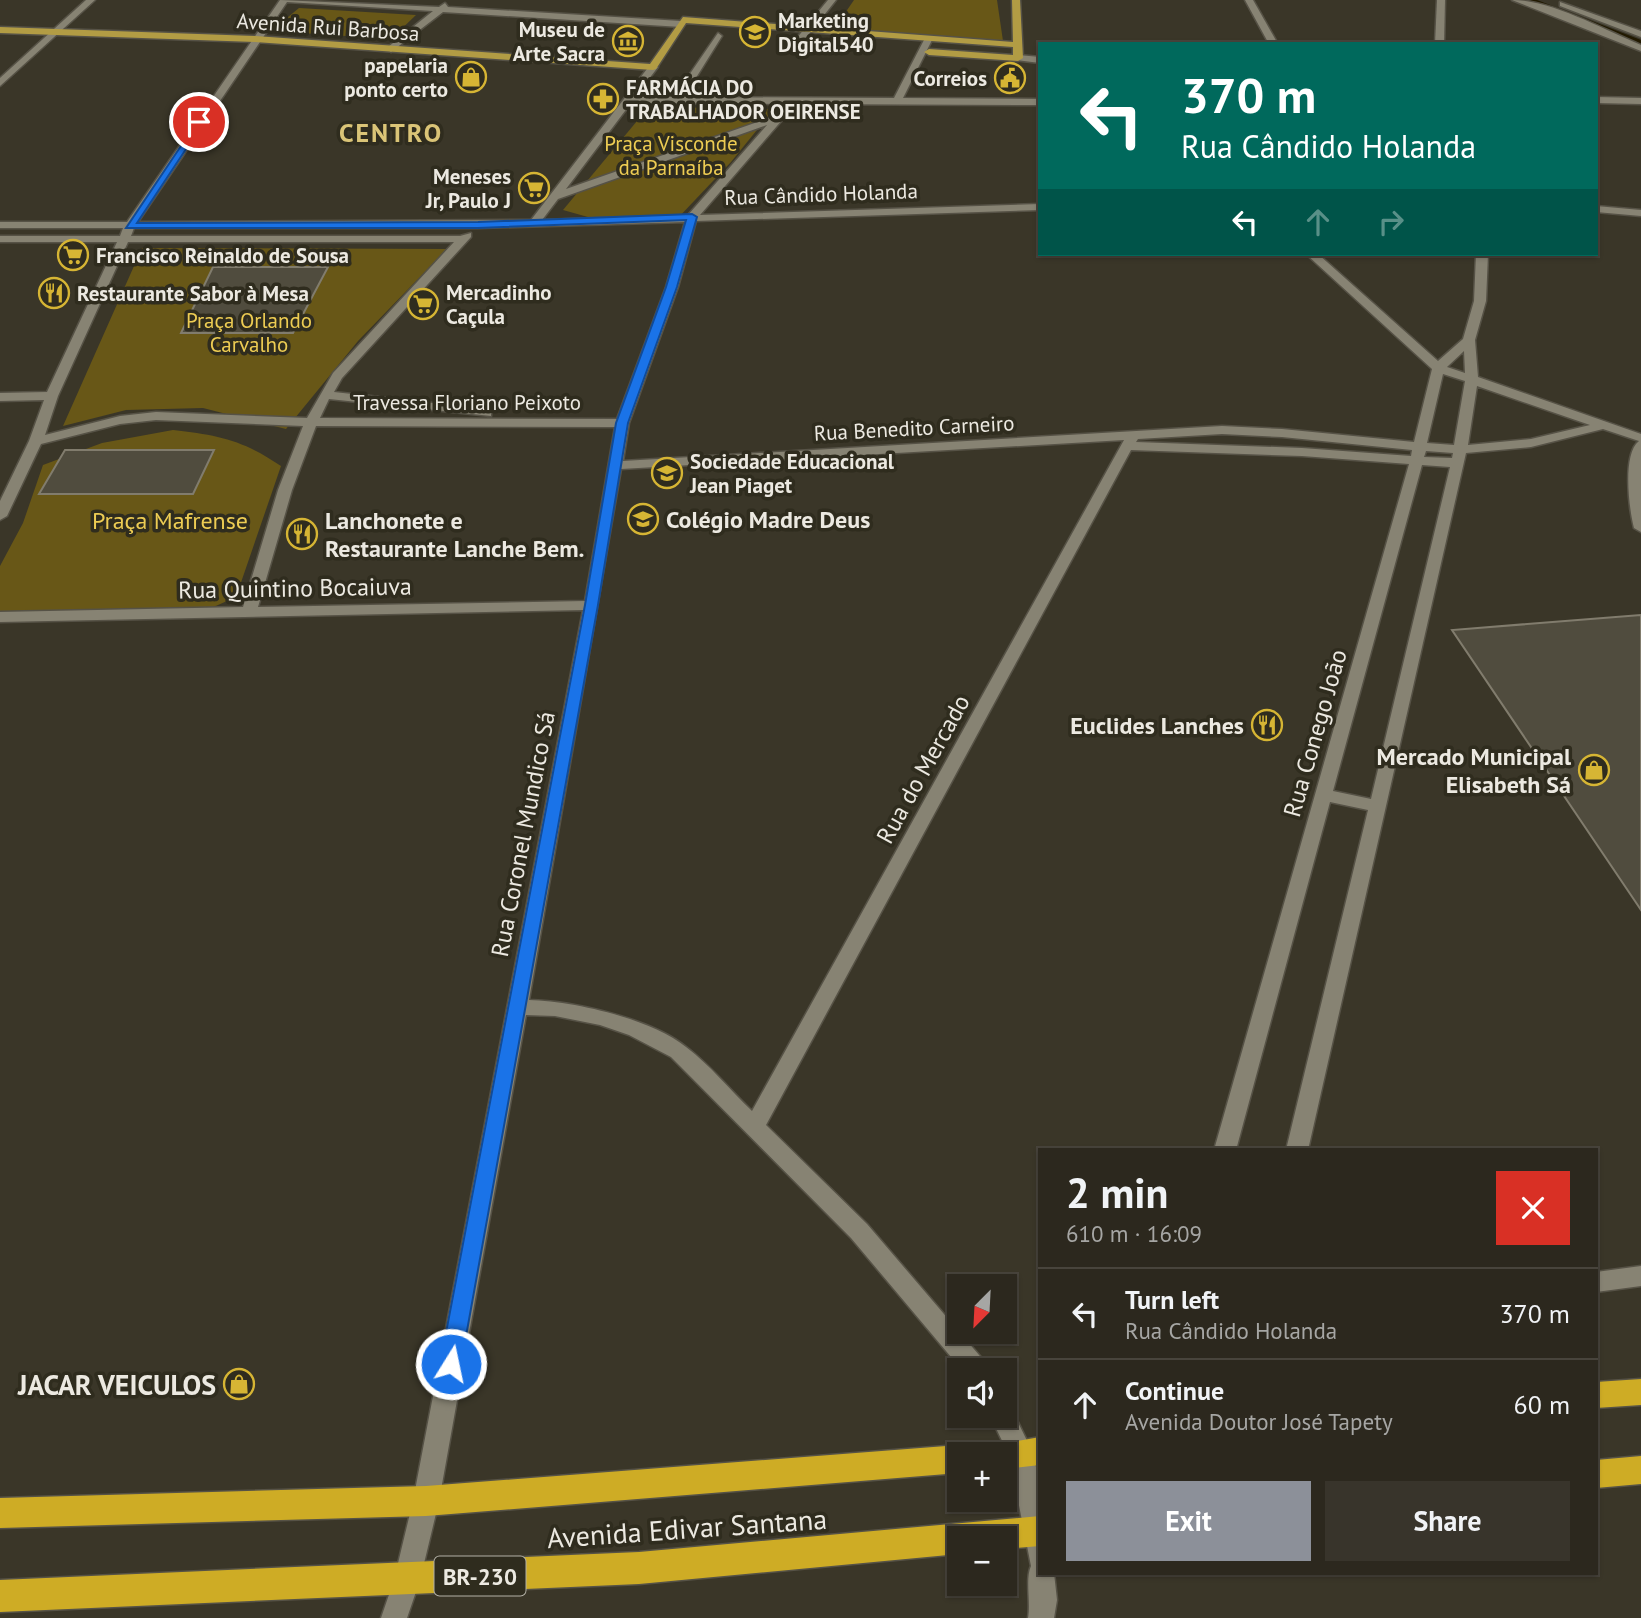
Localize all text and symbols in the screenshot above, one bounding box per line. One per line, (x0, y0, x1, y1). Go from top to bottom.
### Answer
street label: Avenida Rui Barbosa (236, 7, 420, 47)
place label: Marketing Digital540 (778, 7, 874, 58)
school or university icon: Marketing Digital540 (738, 15, 772, 49)
place label: Museu de Arte Sacra (513, 16, 605, 67)
museum icon: Museu de Arte Sacra (611, 24, 645, 58)
place label: papelaria ponto certo (344, 52, 448, 103)
shop icon: papelaria ponto certo (454, 60, 488, 94)
public building icon: Correios (993, 61, 1027, 95)
text: 370 m (1181, 63, 1316, 127)
place label: Correios (914, 65, 987, 92)
icon: left (1066, 70, 1157, 161)
place label: FARMÁCIA DO TRABALHADOR OEIRENSE (626, 74, 861, 125)
pharmacy icon: FARMÁCIA DO TRABALHADOR OEIRENSE (586, 82, 620, 116)
pin (169, 92, 229, 152)
icon: arrive (180, 103, 218, 141)
district label: CENTRO (339, 116, 443, 149)
text: Rua Cândido Holanda (1181, 125, 1476, 167)
park label: Praça Visconde da Parnaíba (604, 130, 738, 181)
place label: Meneses Jr, Paulo J (425, 163, 511, 214)
supermarket icon: Meneses Jr, Paulo J (517, 171, 551, 205)
street label: Rua Cândido Holanda (724, 177, 918, 211)
icon: left (1226, 203, 1264, 241)
icon: ahead (1299, 203, 1337, 241)
icon: right (1372, 203, 1410, 241)
supermarket icon: Francisco Reinaldo de Sousa (56, 238, 90, 272)
place label: Francisco Reinaldo de Sousa (96, 242, 349, 269)
restaurant icon: Restaurante Sabor à Mesa (37, 276, 71, 310)
place label: Mercadinho Caçula (446, 279, 551, 330)
place label: Restaurante Sabor à Mesa (77, 280, 309, 307)
supermarket icon: Mercadinho Caçula (406, 287, 440, 321)
park label: Praça Orlando Carvalho (186, 307, 312, 358)
street label: Travessa Floriano Peixoto (353, 389, 581, 416)
street label: Rua Benedito Carneiro (813, 409, 1015, 447)
place label: Sociedade Educacional Jean Piaget (689, 448, 895, 499)
school or university icon: Sociedade Educacional Jean Piaget (650, 456, 684, 490)
school or university icon: Colégio Madre Deus (626, 502, 660, 536)
place label: Colégio Madre Deus (666, 504, 870, 535)
park label: Praça Mafrense (92, 505, 248, 536)
place label: Lanchonete e Restaurante Lanche Bem. (325, 505, 584, 564)
restaurant icon: Lanchonete e Restaurante Lanche Bem. (285, 517, 319, 551)
street label: Rua Quintino Bocaiuva (178, 570, 412, 606)
street label: Rua Conego João (1276, 646, 1354, 820)
street label: Rua do Mercado (869, 689, 977, 849)
restaurant icon: Euclides Lanches (1250, 708, 1284, 742)
street label: Rua Coronel Mundico Sá (484, 709, 562, 959)
place label: Euclides Lanches (1070, 710, 1244, 741)
place label: Mercado Municipal Elisabeth Sá (1377, 741, 1572, 800)
shop icon: Mercado Municipal Elisabeth Sá (1577, 753, 1611, 787)
text: 2 min (1066, 1165, 1168, 1220)
button: close (1496, 1171, 1570, 1245)
text: 610 m · 16:09 (1066, 1219, 1202, 1248)
north arrow (947, 1274, 1017, 1344)
map controls (947, 1274, 1017, 1596)
text: Turn left (1125, 1283, 1219, 1316)
icon: left (1066, 1295, 1104, 1333)
text: 370 m (1499, 1297, 1570, 1330)
text: Rua Cândido Holanda (1125, 1316, 1337, 1345)
position arrow (414, 1327, 488, 1401)
button: sound (947, 1358, 1017, 1428)
place label: JACAR VEICULOS (17, 1366, 216, 1403)
shop icon: JACAR VEICULOS (222, 1367, 256, 1401)
text: Continue (1125, 1374, 1224, 1407)
icon: ahead (1066, 1386, 1104, 1424)
text: 60 m (1514, 1388, 1570, 1421)
text: Avenida Doutor José Tapety (1125, 1407, 1393, 1436)
button: + (947, 1442, 1017, 1512)
button: Exit (1066, 1481, 1311, 1561)
button: Share (1325, 1481, 1570, 1561)
street label: Avenida Edivar Santana (546, 1500, 828, 1556)
button: − (947, 1526, 1017, 1596)
road number: BR-230 (434, 1556, 526, 1596)

